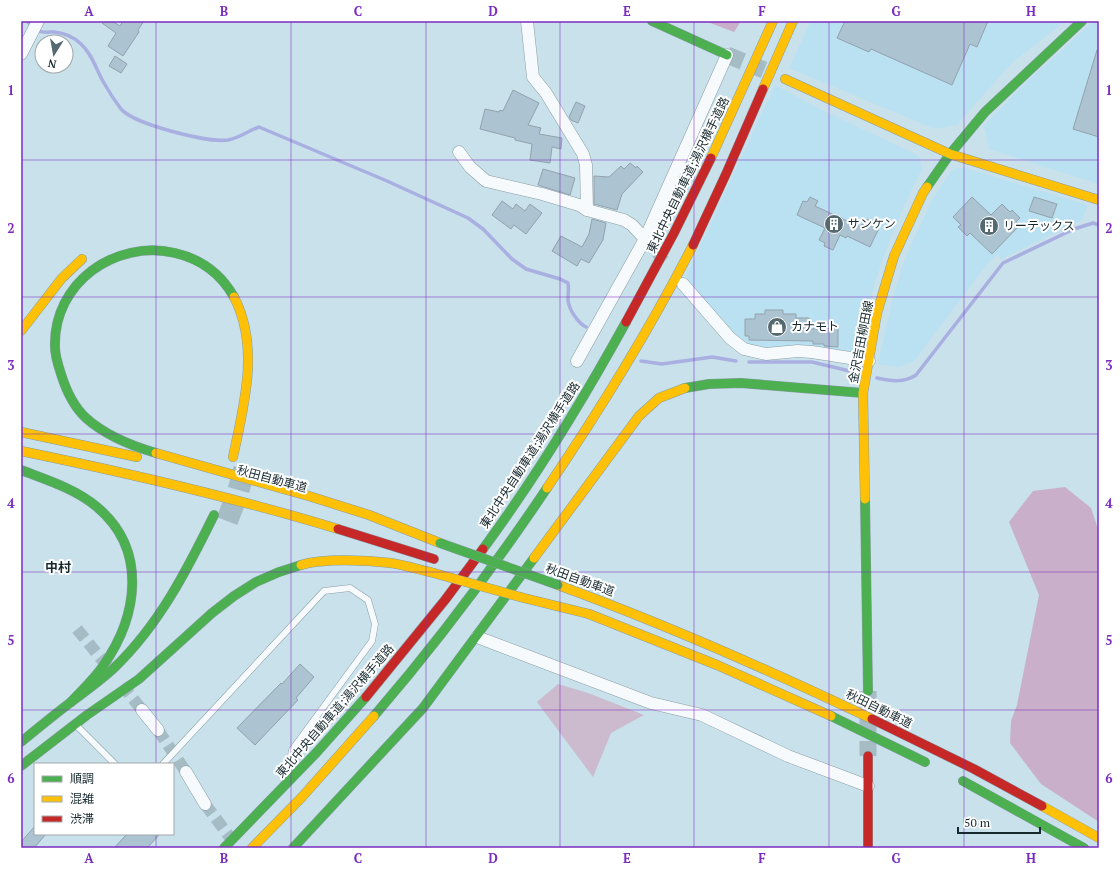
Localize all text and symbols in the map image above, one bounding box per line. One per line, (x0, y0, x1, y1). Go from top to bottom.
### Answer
text: A (84, 2, 94, 20)
text: B (220, 2, 228, 20)
text: C (354, 2, 362, 20)
text: D (488, 2, 498, 20)
text: E (623, 2, 631, 20)
text: F (758, 2, 766, 20)
text: G (891, 2, 901, 20)
text: H (1026, 2, 1036, 20)
north arrow (34, 34, 74, 74)
text: N (46, 56, 58, 71)
text: 1 (7, 81, 15, 99)
text: 1 (1105, 81, 1113, 99)
street label: 東北中央自動車道;湯沢横手道路 (643, 94, 732, 255)
building icon: サンケン (823, 213, 845, 235)
building icon: リーテックス (978, 215, 1000, 237)
place label: サンケン (848, 216, 896, 231)
place label: リーテックス (1003, 218, 1075, 233)
text: 2 (7, 219, 15, 237)
text: 2 (1105, 219, 1113, 237)
street label: 金沢吉田柳田線 (845, 299, 876, 385)
shop icon: カナモト (766, 316, 788, 338)
place label: カナモト (791, 319, 839, 334)
text: 3 (7, 356, 15, 374)
text: 3 (1105, 356, 1113, 374)
street label: 東北中央自動車道;湯沢横手道路 (476, 379, 583, 531)
street label: 秋田自動車道 (235, 462, 309, 495)
text: 4 (7, 494, 15, 512)
text: 4 (1105, 494, 1113, 512)
district label: 中村 (45, 558, 71, 576)
street label: 秋田自動車道 (544, 560, 617, 599)
text: 5 (7, 631, 15, 649)
text: 5 (1105, 631, 1113, 649)
street label: 東北中央自動車道;湯沢横手道路 (273, 641, 397, 780)
street label: 秋田自動車道 (844, 686, 915, 731)
legend (34, 763, 174, 835)
text: 6 (7, 769, 15, 787)
text: 6 (1105, 769, 1113, 787)
text: 順調 (70, 771, 94, 786)
text: 混雑 (70, 791, 94, 806)
scale bar (958, 809, 1040, 835)
text: 渋滞 (70, 811, 94, 826)
text: 50 m (964, 815, 991, 830)
text: A (84, 849, 94, 867)
text: B (220, 849, 228, 867)
text: C (354, 849, 362, 867)
text: D (488, 849, 498, 867)
text: E (623, 849, 631, 867)
text: F (758, 849, 766, 867)
text: G (891, 849, 901, 867)
text: H (1026, 849, 1036, 867)

